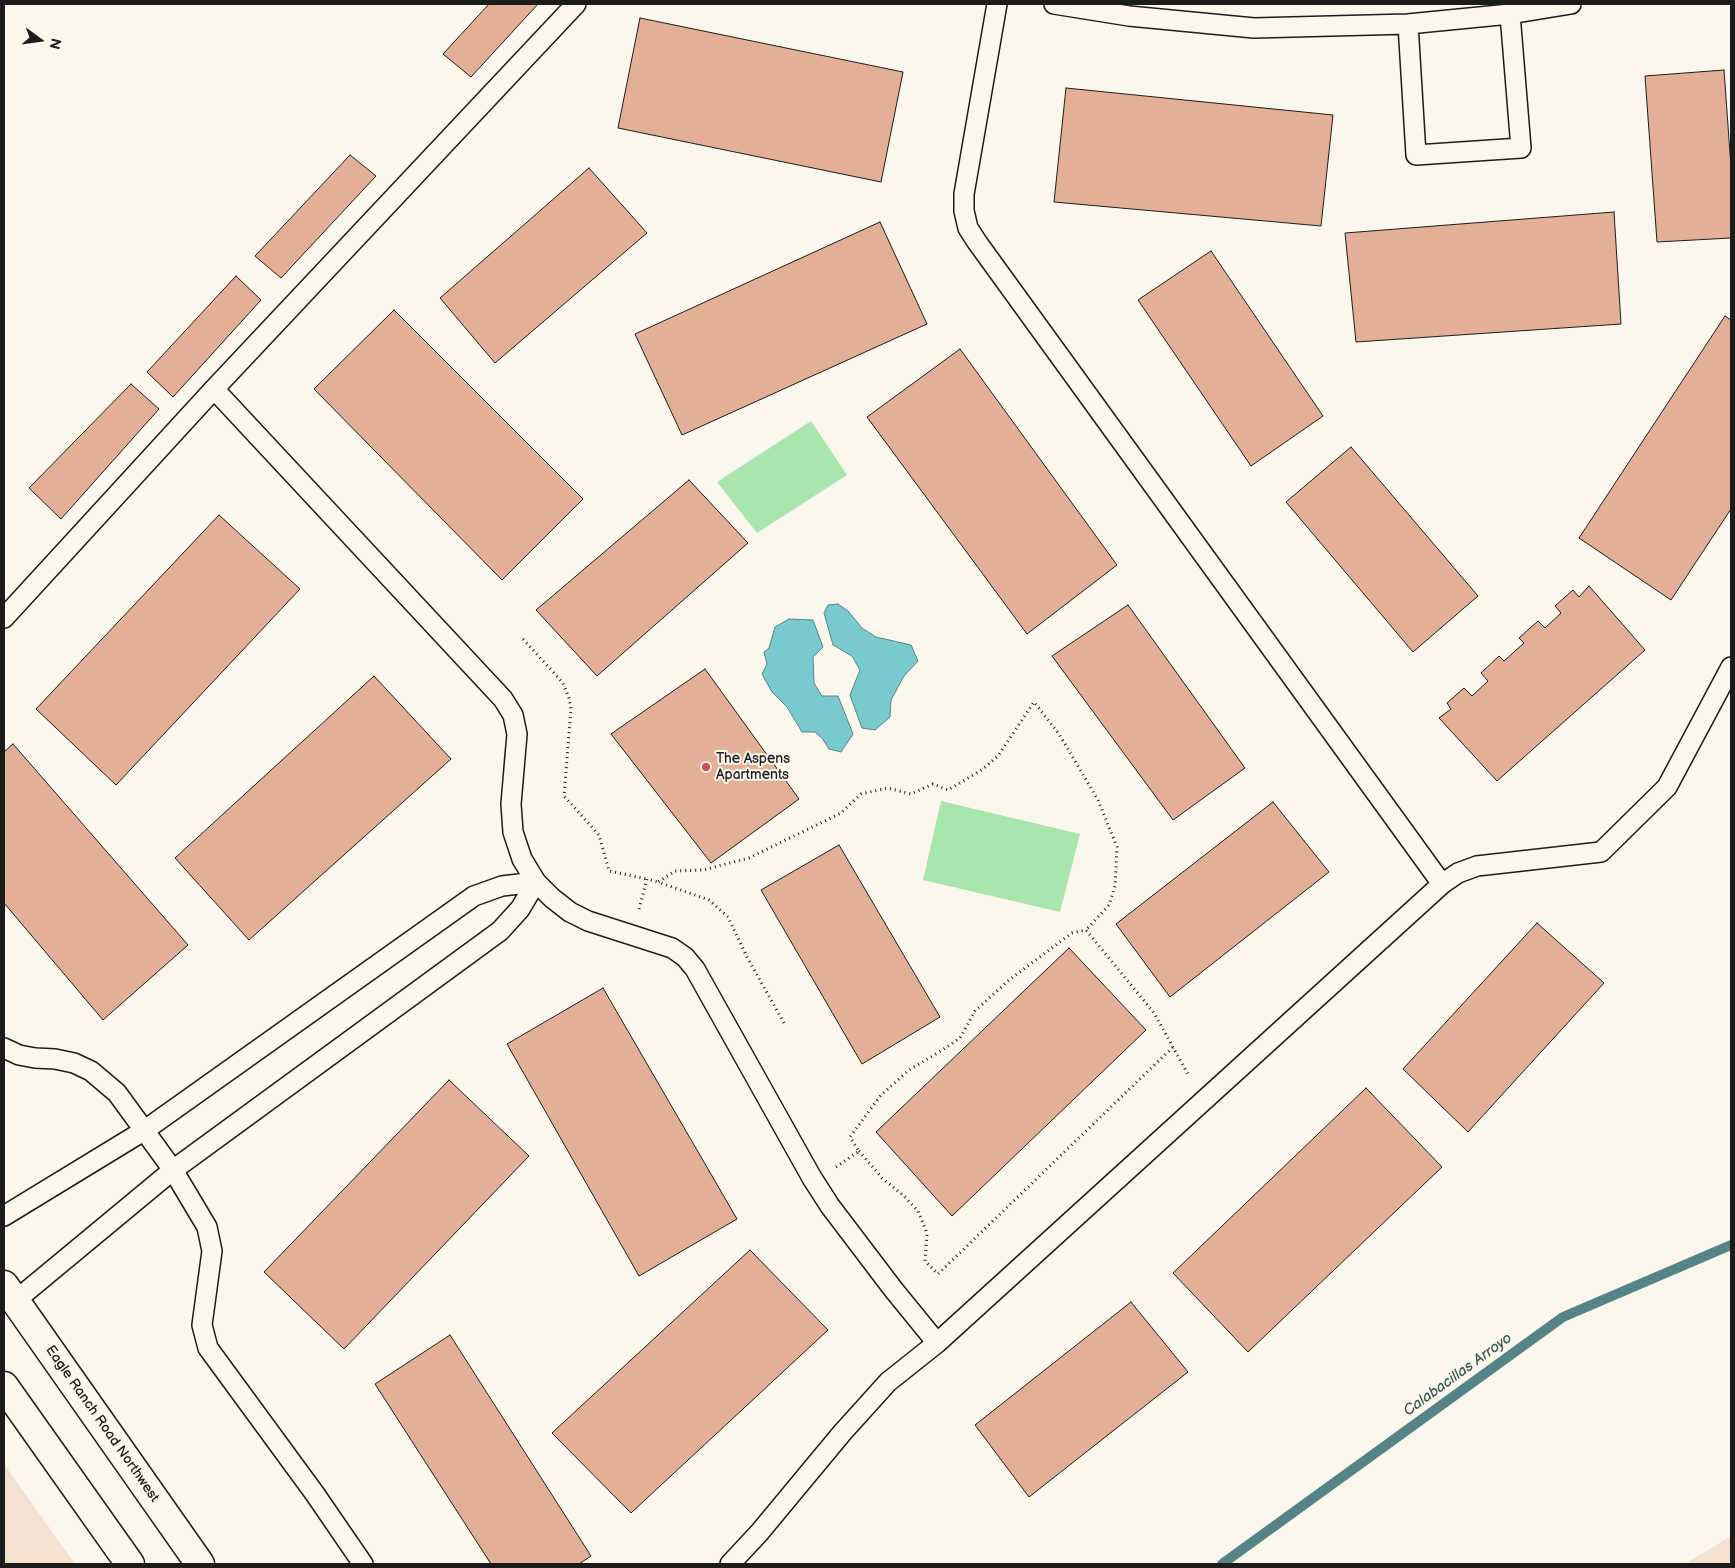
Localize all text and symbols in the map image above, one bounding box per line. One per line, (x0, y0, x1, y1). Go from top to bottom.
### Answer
north arrow (15, 15, 65, 65)
text: N (46, 37, 65, 51)
place label: The Aspens Apartments (716, 751, 790, 784)
marker: The Aspens Apartments (700, 761, 712, 773)
water label: Calabacillas Arroyo (1400, 1330, 1516, 1420)
street label: Eagle Ranch Road Northwest (41, 1343, 163, 1505)

